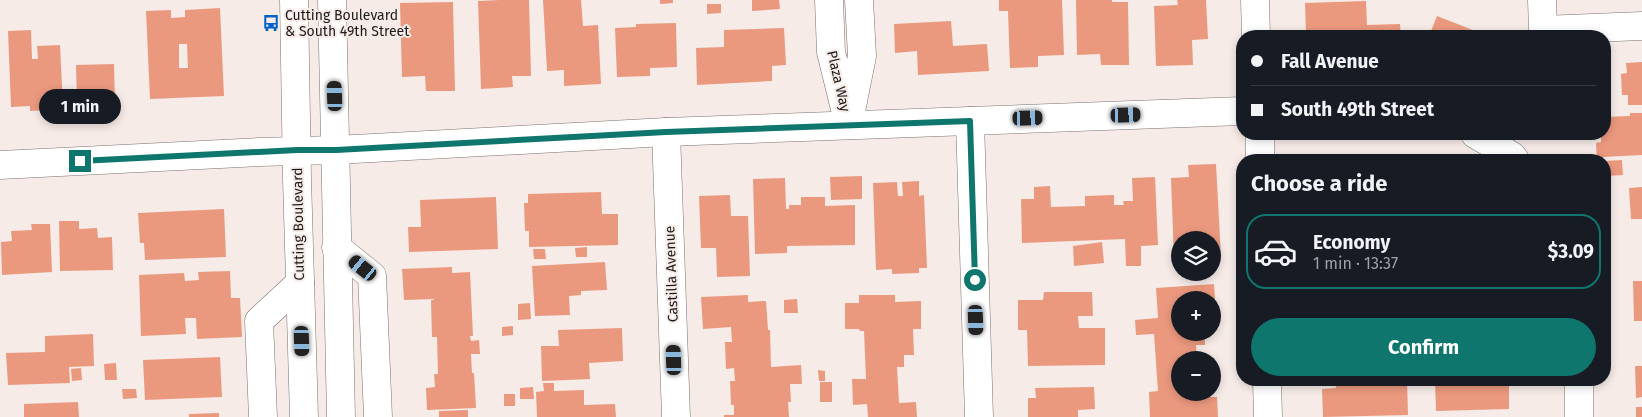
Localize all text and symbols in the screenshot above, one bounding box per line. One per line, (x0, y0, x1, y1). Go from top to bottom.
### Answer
place label: Cutting Boulevard & South 49th Street (285, 7, 410, 40)
bus stop icon: Cutting Boulevard & South 49th Street (261, 13, 281, 33)
street label: Plaza Way (823, 49, 854, 113)
text: Fall Avenue (1281, 50, 1379, 73)
car (326, 81, 343, 111)
callout: 1 min (39, 89, 121, 124)
text: 1 min (61, 97, 99, 116)
text: South 49th Street (1281, 98, 1434, 121)
car (1110, 107, 1141, 123)
car (1012, 110, 1043, 126)
route end (69, 150, 91, 172)
street label: Cutting Boulevard (289, 167, 308, 281)
text: Choose a ride (1251, 170, 1387, 197)
street label: Castilla Avenue (661, 225, 682, 323)
icon: car (1253, 229, 1298, 274)
map controls (1171, 231, 1221, 401)
button: layers (1171, 231, 1221, 281)
text: Economy (1313, 231, 1390, 254)
text: $3.09 (1548, 240, 1594, 263)
car (346, 253, 379, 283)
text: 1 min · 13:37 (1313, 254, 1398, 273)
route start (964, 269, 986, 291)
button: + (1171, 291, 1221, 341)
car (967, 305, 984, 335)
button: Confirm (1251, 318, 1596, 376)
car (293, 326, 310, 356)
car (665, 345, 682, 375)
button: − (1171, 351, 1221, 401)

